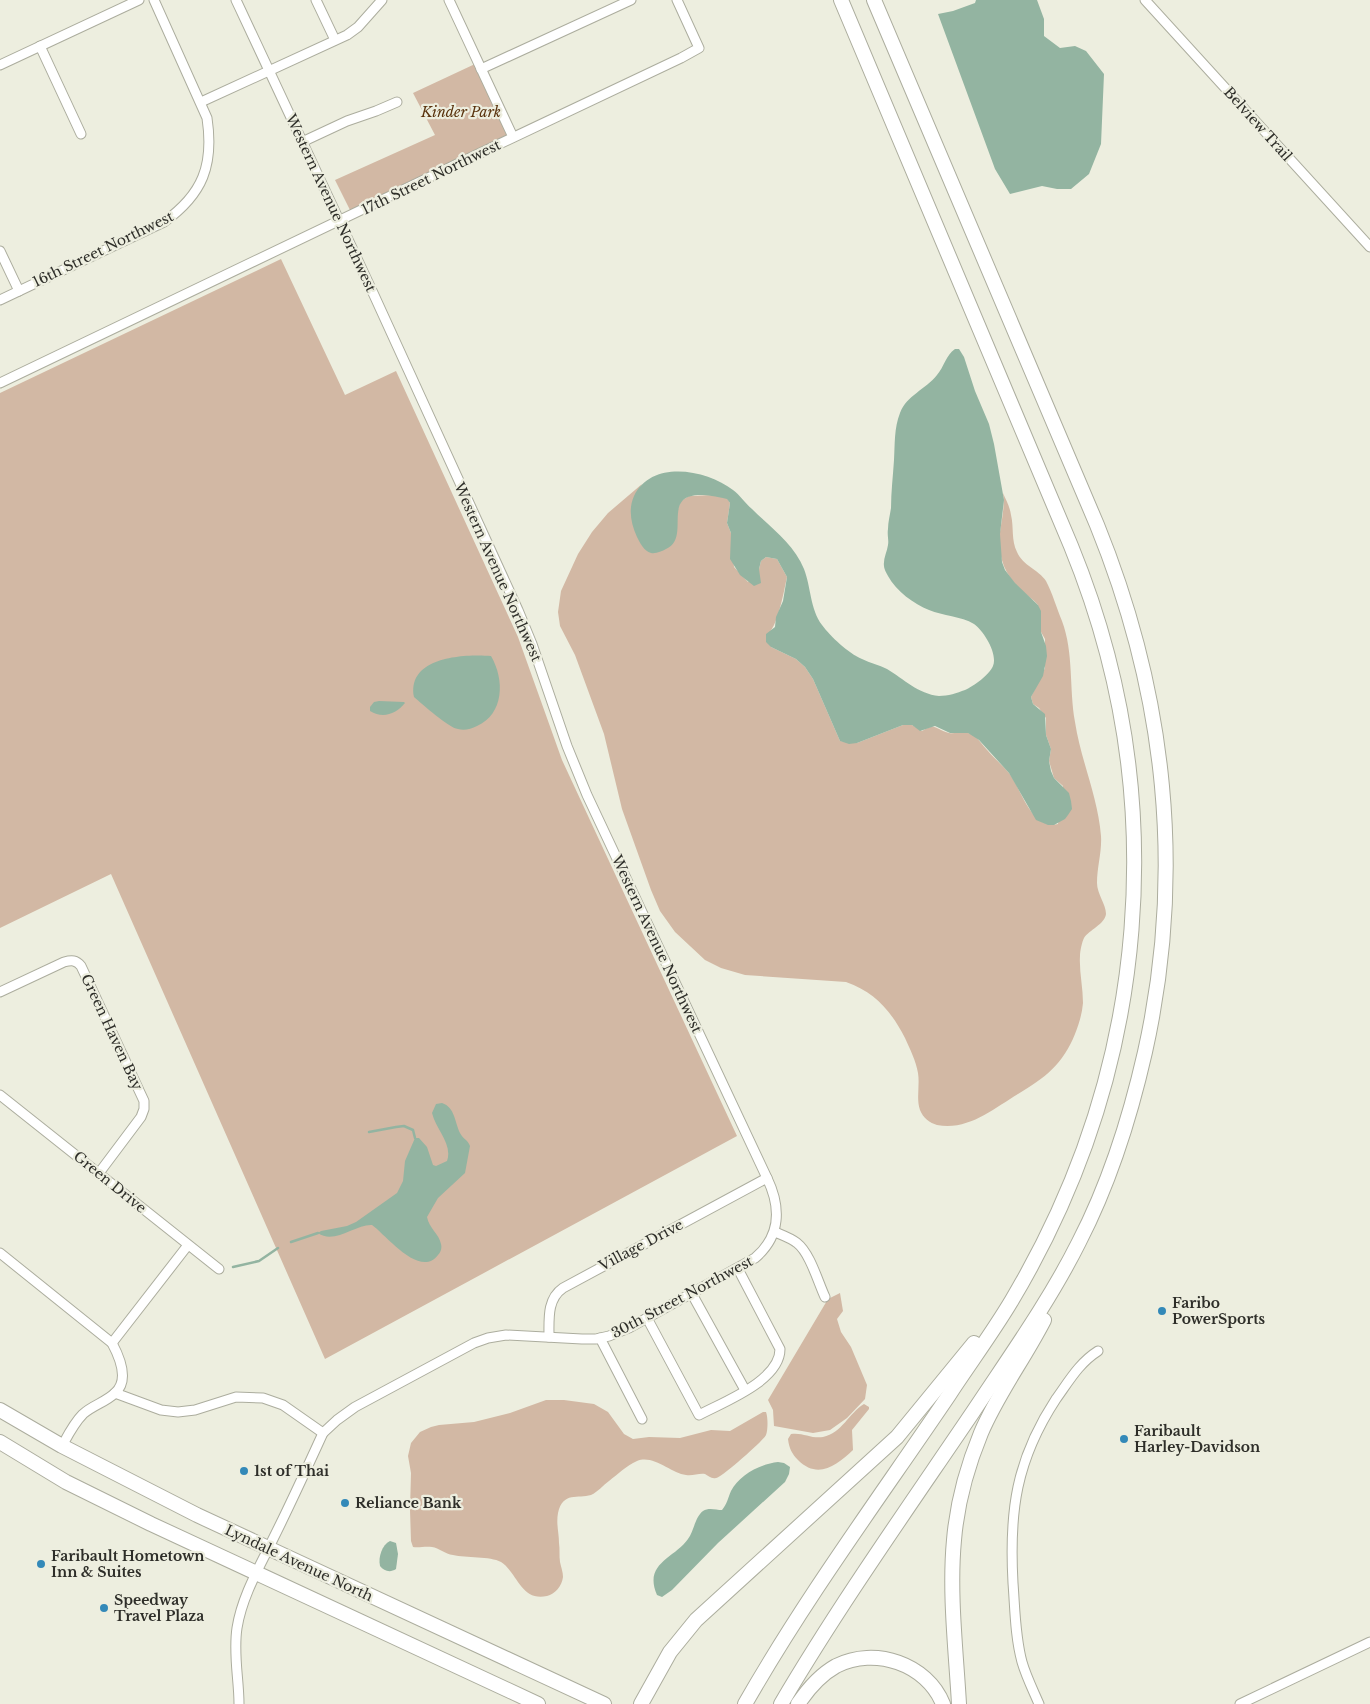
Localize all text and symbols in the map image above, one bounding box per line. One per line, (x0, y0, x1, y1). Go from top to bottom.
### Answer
street label: Belview Trail (1220, 83, 1296, 165)
park label: Kinder Park (420, 103, 501, 121)
street label: Western Avenue Northwest (281, 110, 380, 295)
street label: 17th Street Northwest (359, 135, 504, 218)
street label: 16th Street Northwest (30, 207, 177, 291)
street label: Western Avenue Northwest (450, 479, 546, 665)
street label: Western Avenue Northwest (607, 851, 706, 1036)
street label: Green Haven Bay (77, 971, 147, 1093)
street label: Green Drive (70, 1147, 150, 1217)
street label: Village Drive (595, 1215, 686, 1275)
street label: 30th Street Northwest (608, 1252, 756, 1342)
place label: Faribo PowerSports (1172, 1294, 1265, 1328)
marker: Faribo PowerSports (1156, 1305, 1168, 1317)
place label: Faribault Harley-Davidson (1134, 1422, 1260, 1456)
marker: Faribault Harley-Davidson (1118, 1433, 1130, 1445)
place label: 1st of Thai (254, 1462, 329, 1480)
marker: 1st of Thai (238, 1465, 250, 1477)
place label: Reliance Bank (355, 1494, 462, 1512)
marker: Reliance Bank (339, 1497, 351, 1509)
street label: Lyndale Avenue North (222, 1521, 376, 1605)
place label: Faribault Hometown Inn & Suites (51, 1547, 205, 1581)
marker: Faribault Hometown Inn & Suites (35, 1558, 47, 1570)
place label: Speedway Travel Plaza (114, 1591, 204, 1625)
marker: Speedway Travel Plaza (98, 1602, 110, 1614)

